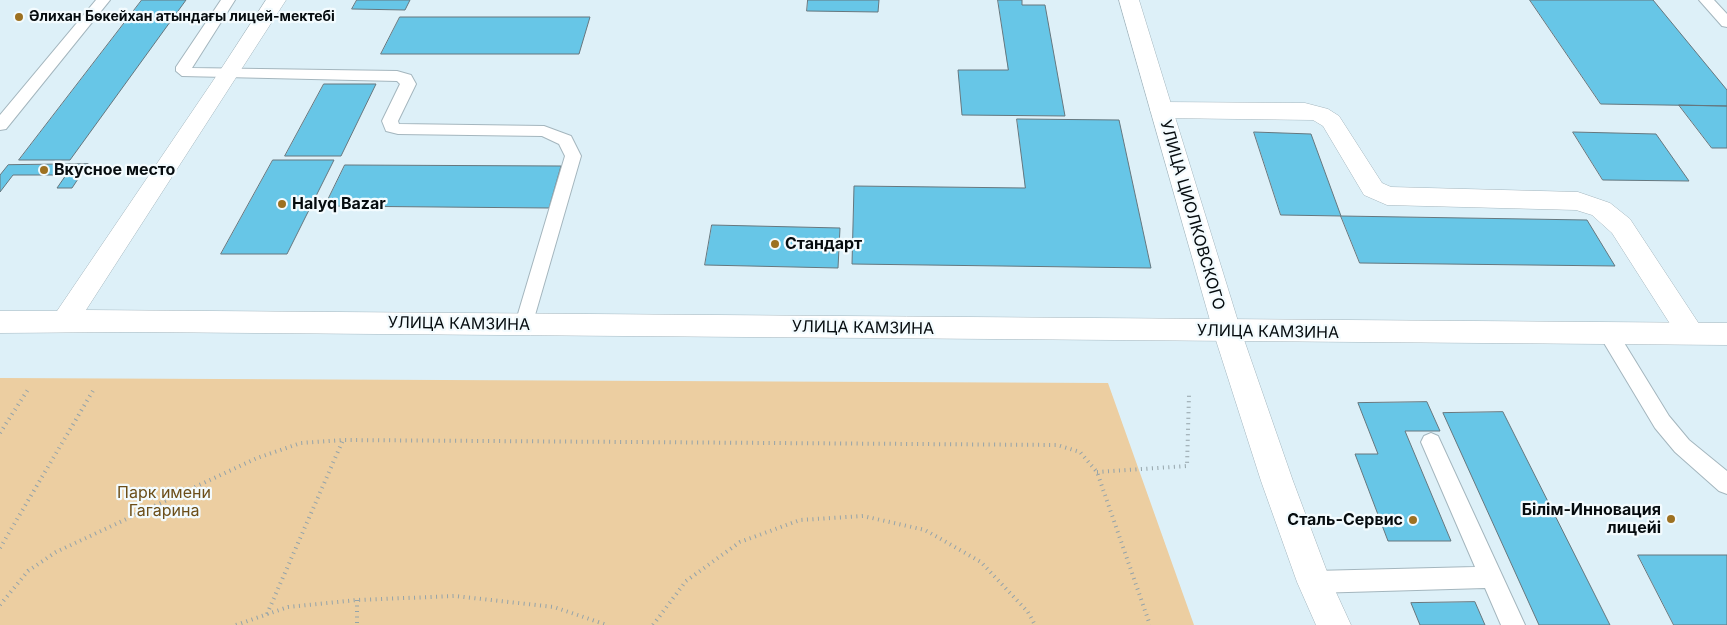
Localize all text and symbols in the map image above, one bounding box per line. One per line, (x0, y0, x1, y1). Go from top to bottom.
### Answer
place label: Әлихан Бөкейхан атындағы лицей-мектебі (29, 9, 335, 25)
marker: Әлихан Бөкейхан атындағы лицей-мектебі (13, 11, 25, 23)
street label: УЛИЦА ЦИОЛКОВСКОГО (1156, 118, 1228, 312)
place label: Вкусное место (54, 160, 175, 180)
marker: Вкусное место (38, 164, 50, 176)
place label: Halyq Bazar (292, 194, 386, 214)
marker: Halyq Bazar (276, 198, 288, 210)
place label: Стандарт (785, 234, 862, 254)
marker: Стандарт (769, 238, 781, 250)
street label: УЛИЦА КАМЗИНА (388, 313, 530, 335)
street label: УЛИЦА КАМЗИНА (792, 317, 934, 339)
street label: УЛИЦА КАМЗИНА (1197, 321, 1339, 343)
park label: Парк имени Гагарина (117, 483, 211, 521)
place label: Білім-Инновация лицейі (1522, 500, 1661, 538)
place label: Сталь-Сервис (1287, 510, 1403, 530)
marker: Білім-Инновация лицейі (1665, 513, 1677, 525)
marker: Сталь-Сервис (1407, 514, 1419, 526)

